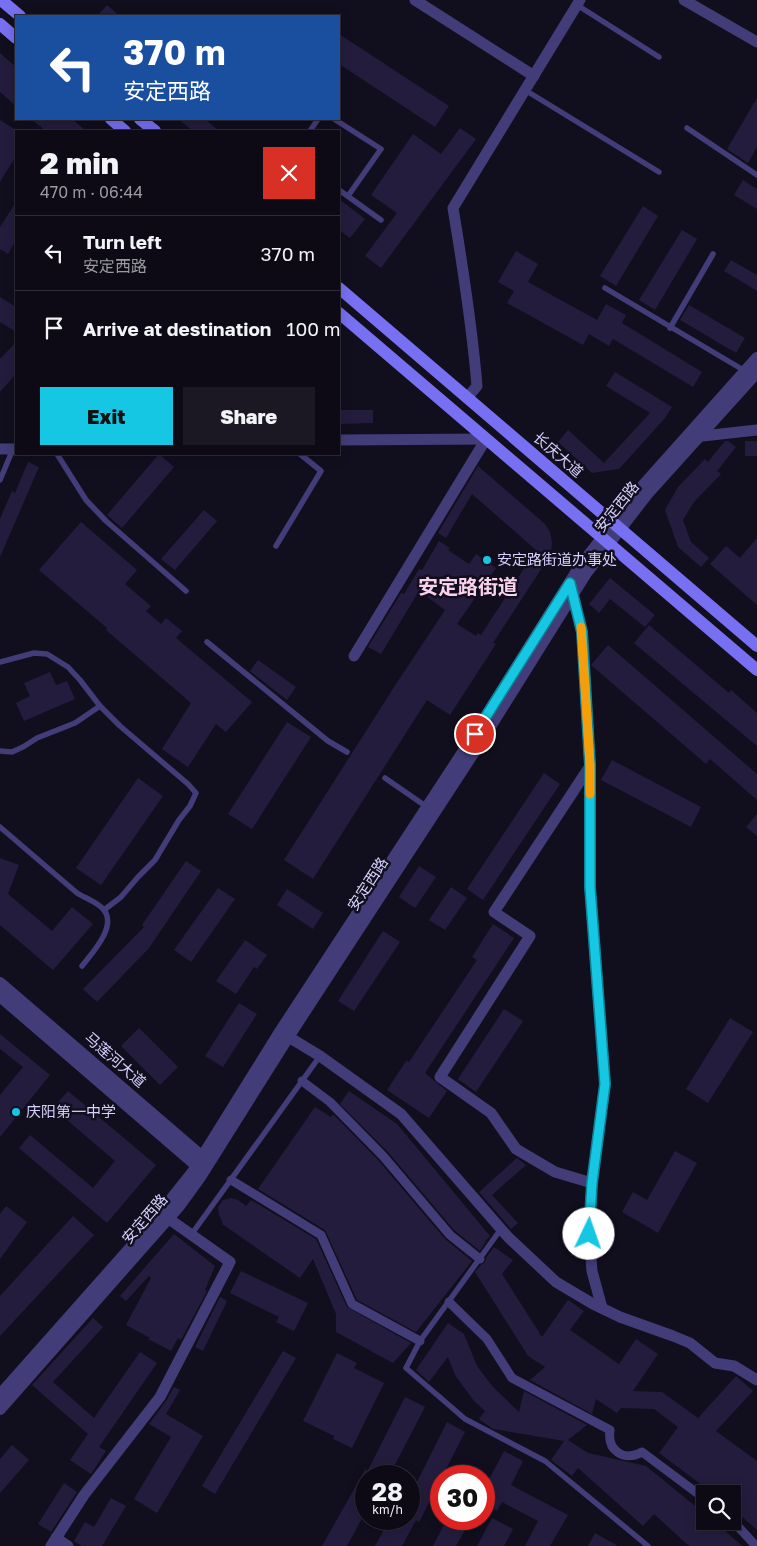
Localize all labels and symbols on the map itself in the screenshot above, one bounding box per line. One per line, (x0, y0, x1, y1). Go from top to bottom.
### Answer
street label: 长庆大道 (530, 428, 587, 481)
street label: 安定西路 (590, 477, 642, 535)
place label: 安定路街道办事处 (497, 550, 617, 568)
marker: 安定路街道办事处 (481, 554, 493, 566)
district label: 安定路街道 (418, 574, 518, 598)
pin (454, 713, 496, 755)
street label: 安定西路 (343, 853, 391, 914)
street label: 马莲河大道 (81, 1028, 150, 1091)
place label: 庆阳第一中学 (26, 1102, 116, 1120)
marker: 庆阳第一中学 (10, 1106, 22, 1118)
street label: 安定西路 (118, 1190, 171, 1247)
position arrow (562, 1207, 614, 1259)
speed limit sign: 30 (430, 1465, 495, 1530)

